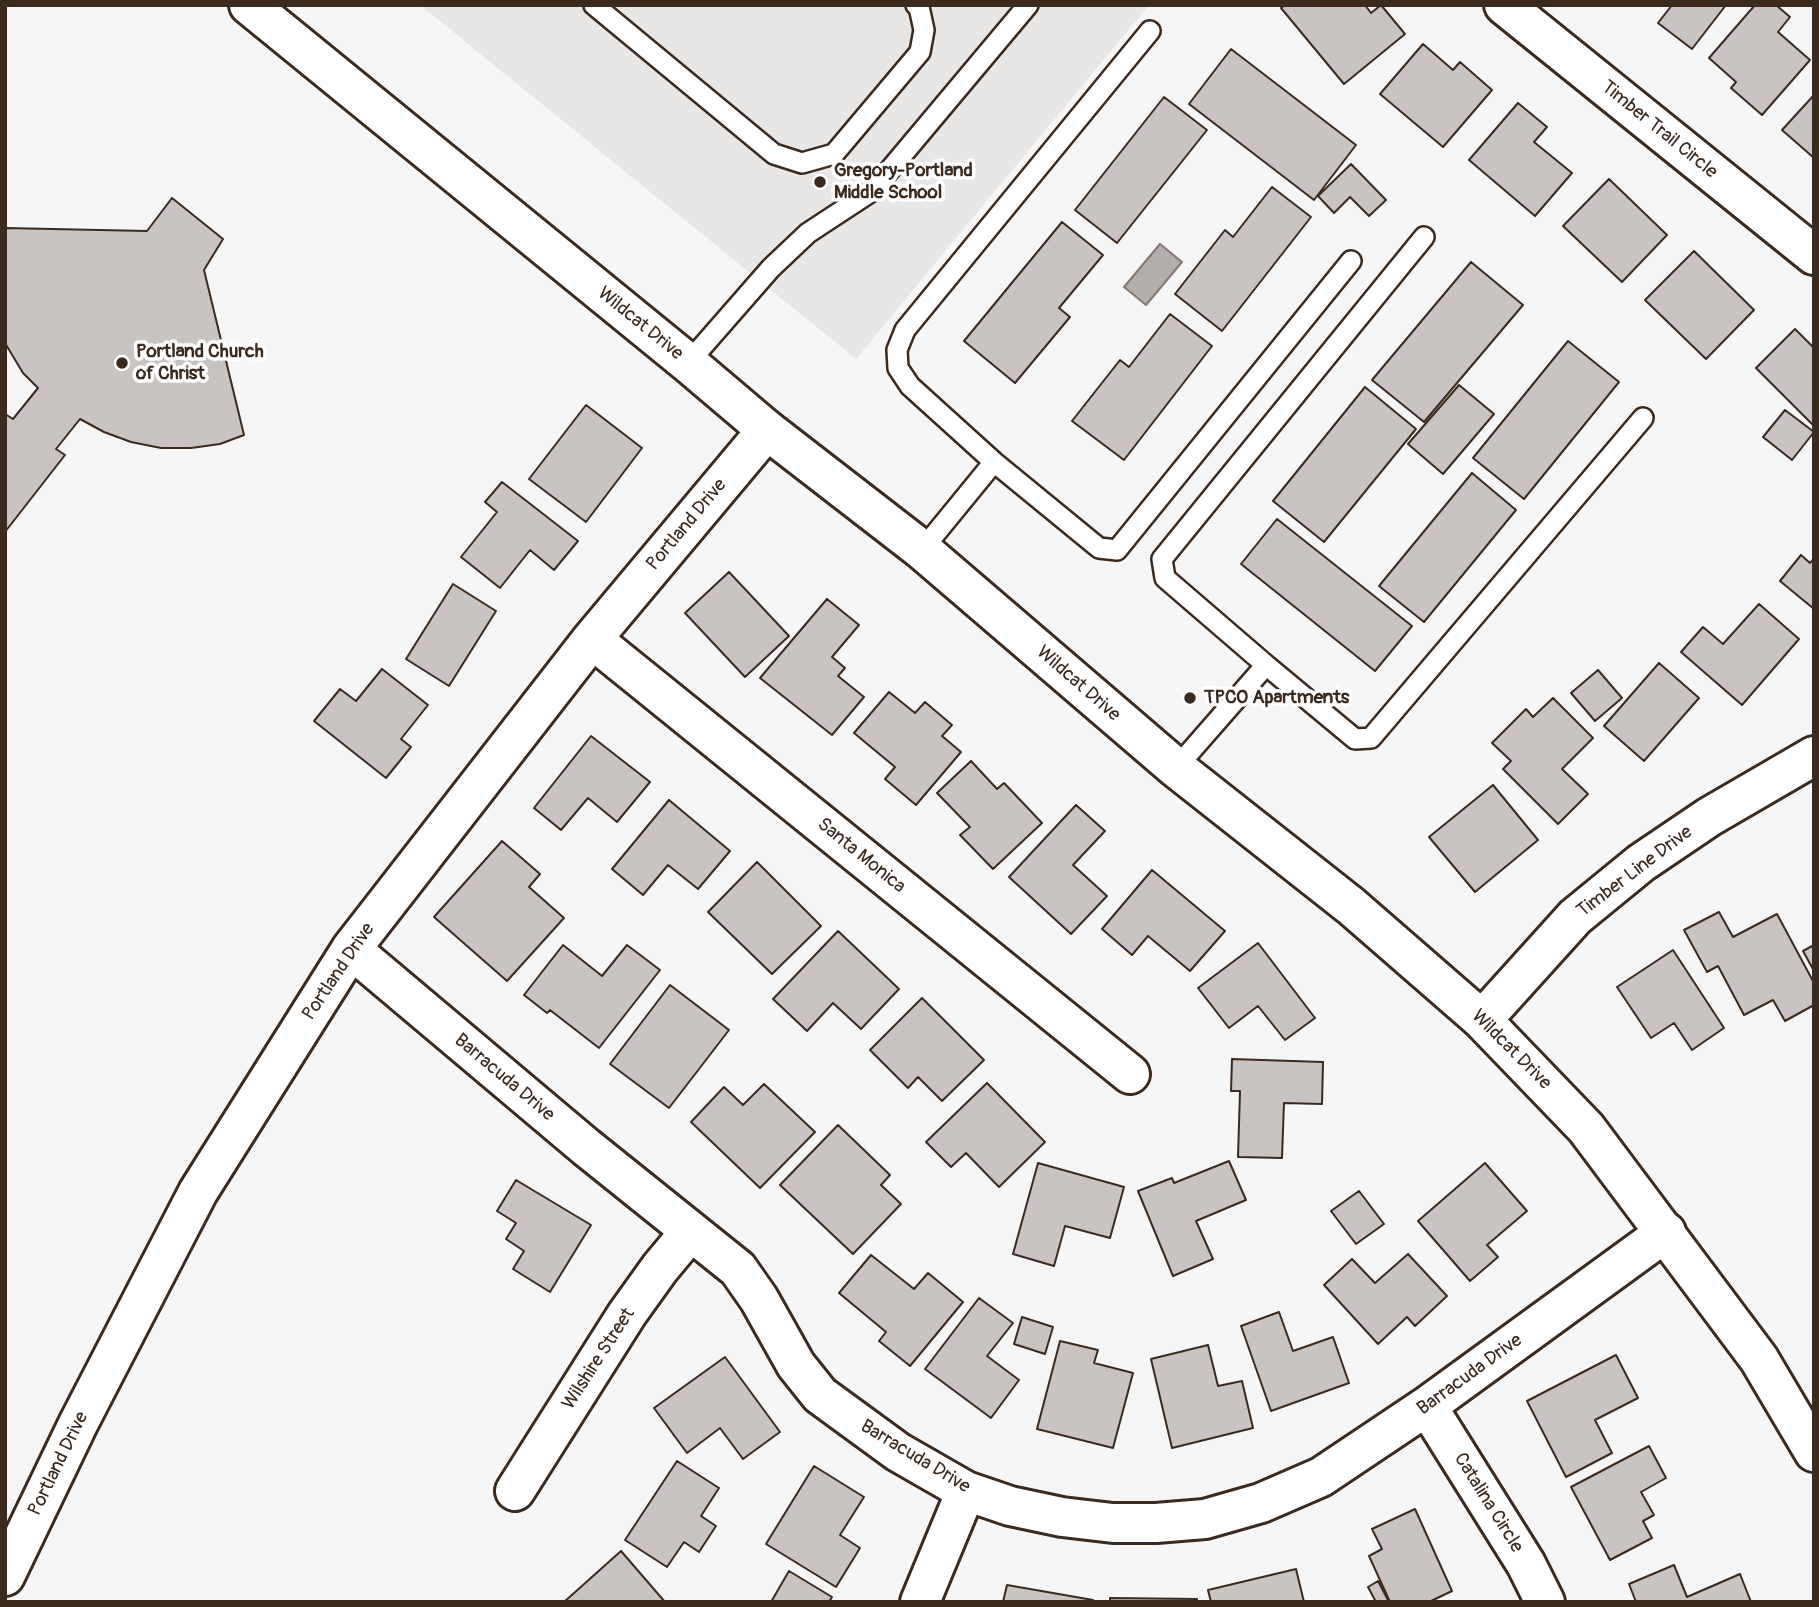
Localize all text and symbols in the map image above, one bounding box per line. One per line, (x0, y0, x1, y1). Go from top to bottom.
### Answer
street label: Timber Trail Circle (1596, 76, 1722, 184)
place label: Gregory-Portland Middle School (834, 160, 973, 204)
marker: Gregory-Portland Middle School (812, 174, 828, 190)
street label: Wildcat Drive (593, 283, 687, 365)
place label: Portland Church of Christ (136, 341, 264, 385)
marker: Portland Church of Christ (114, 355, 130, 371)
street label: Portland Drive (642, 475, 732, 575)
street label: Wildcat Drive (1031, 641, 1125, 727)
place label: TPCO Apartments (1204, 687, 1349, 709)
marker: TPCO Apartments (1182, 690, 1198, 706)
street label: Santa Monica (812, 814, 910, 898)
street label: Timber Line Drive (1573, 821, 1697, 923)
street label: Portland Drive (298, 919, 380, 1025)
street label: Wildcat Drive (1466, 1005, 1556, 1095)
street label: Barracuda Drive (449, 1029, 559, 1127)
street label: Wilshire Street (558, 1304, 640, 1414)
street label: Barracuda Drive (1413, 1329, 1527, 1421)
street label: Portland Drive (24, 1408, 94, 1520)
street label: Barracuda Drive (856, 1415, 974, 1499)
street label: Catalina Circle (1448, 1449, 1528, 1557)

